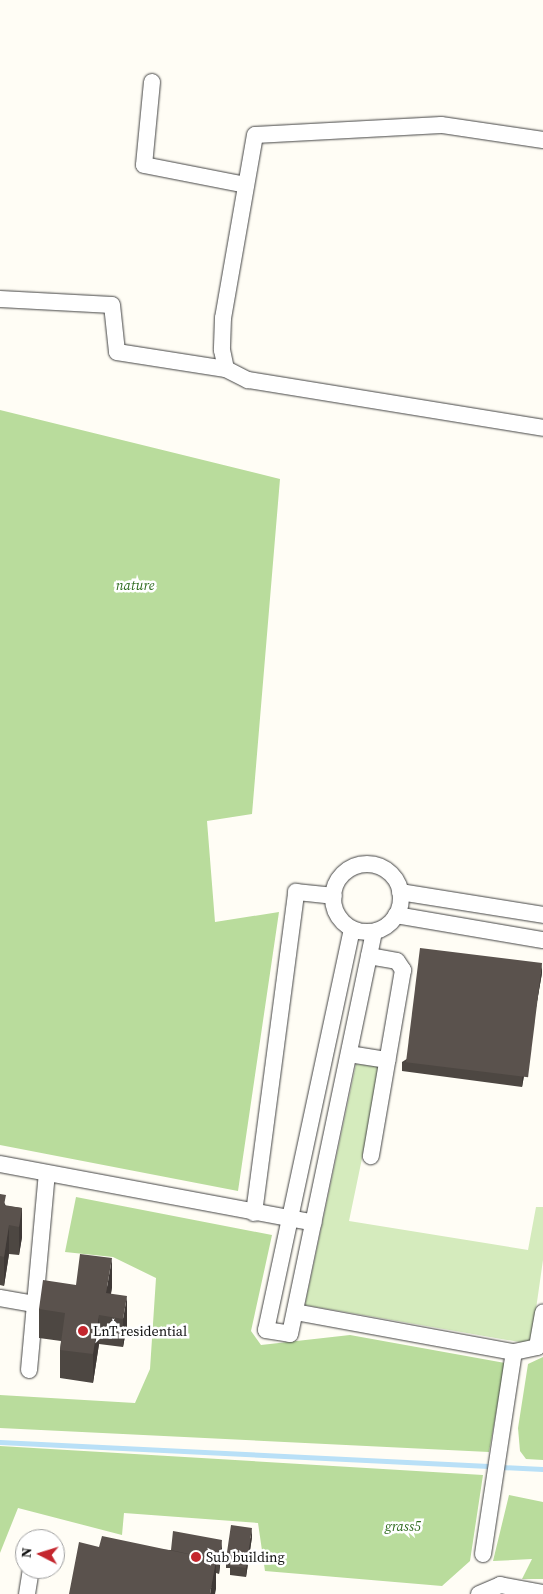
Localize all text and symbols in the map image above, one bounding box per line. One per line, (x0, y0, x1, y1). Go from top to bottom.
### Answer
park label: nature (116, 577, 154, 593)
place label: LnT residential (93, 1323, 187, 1339)
marker: LnT residential (77, 1325, 89, 1337)
park label: grass5 (385, 1518, 421, 1534)
north arrow (15, 1529, 65, 1579)
text: N (16, 1547, 36, 1559)
place label: Sub building (206, 1549, 285, 1565)
marker: Sub building (190, 1551, 202, 1563)

